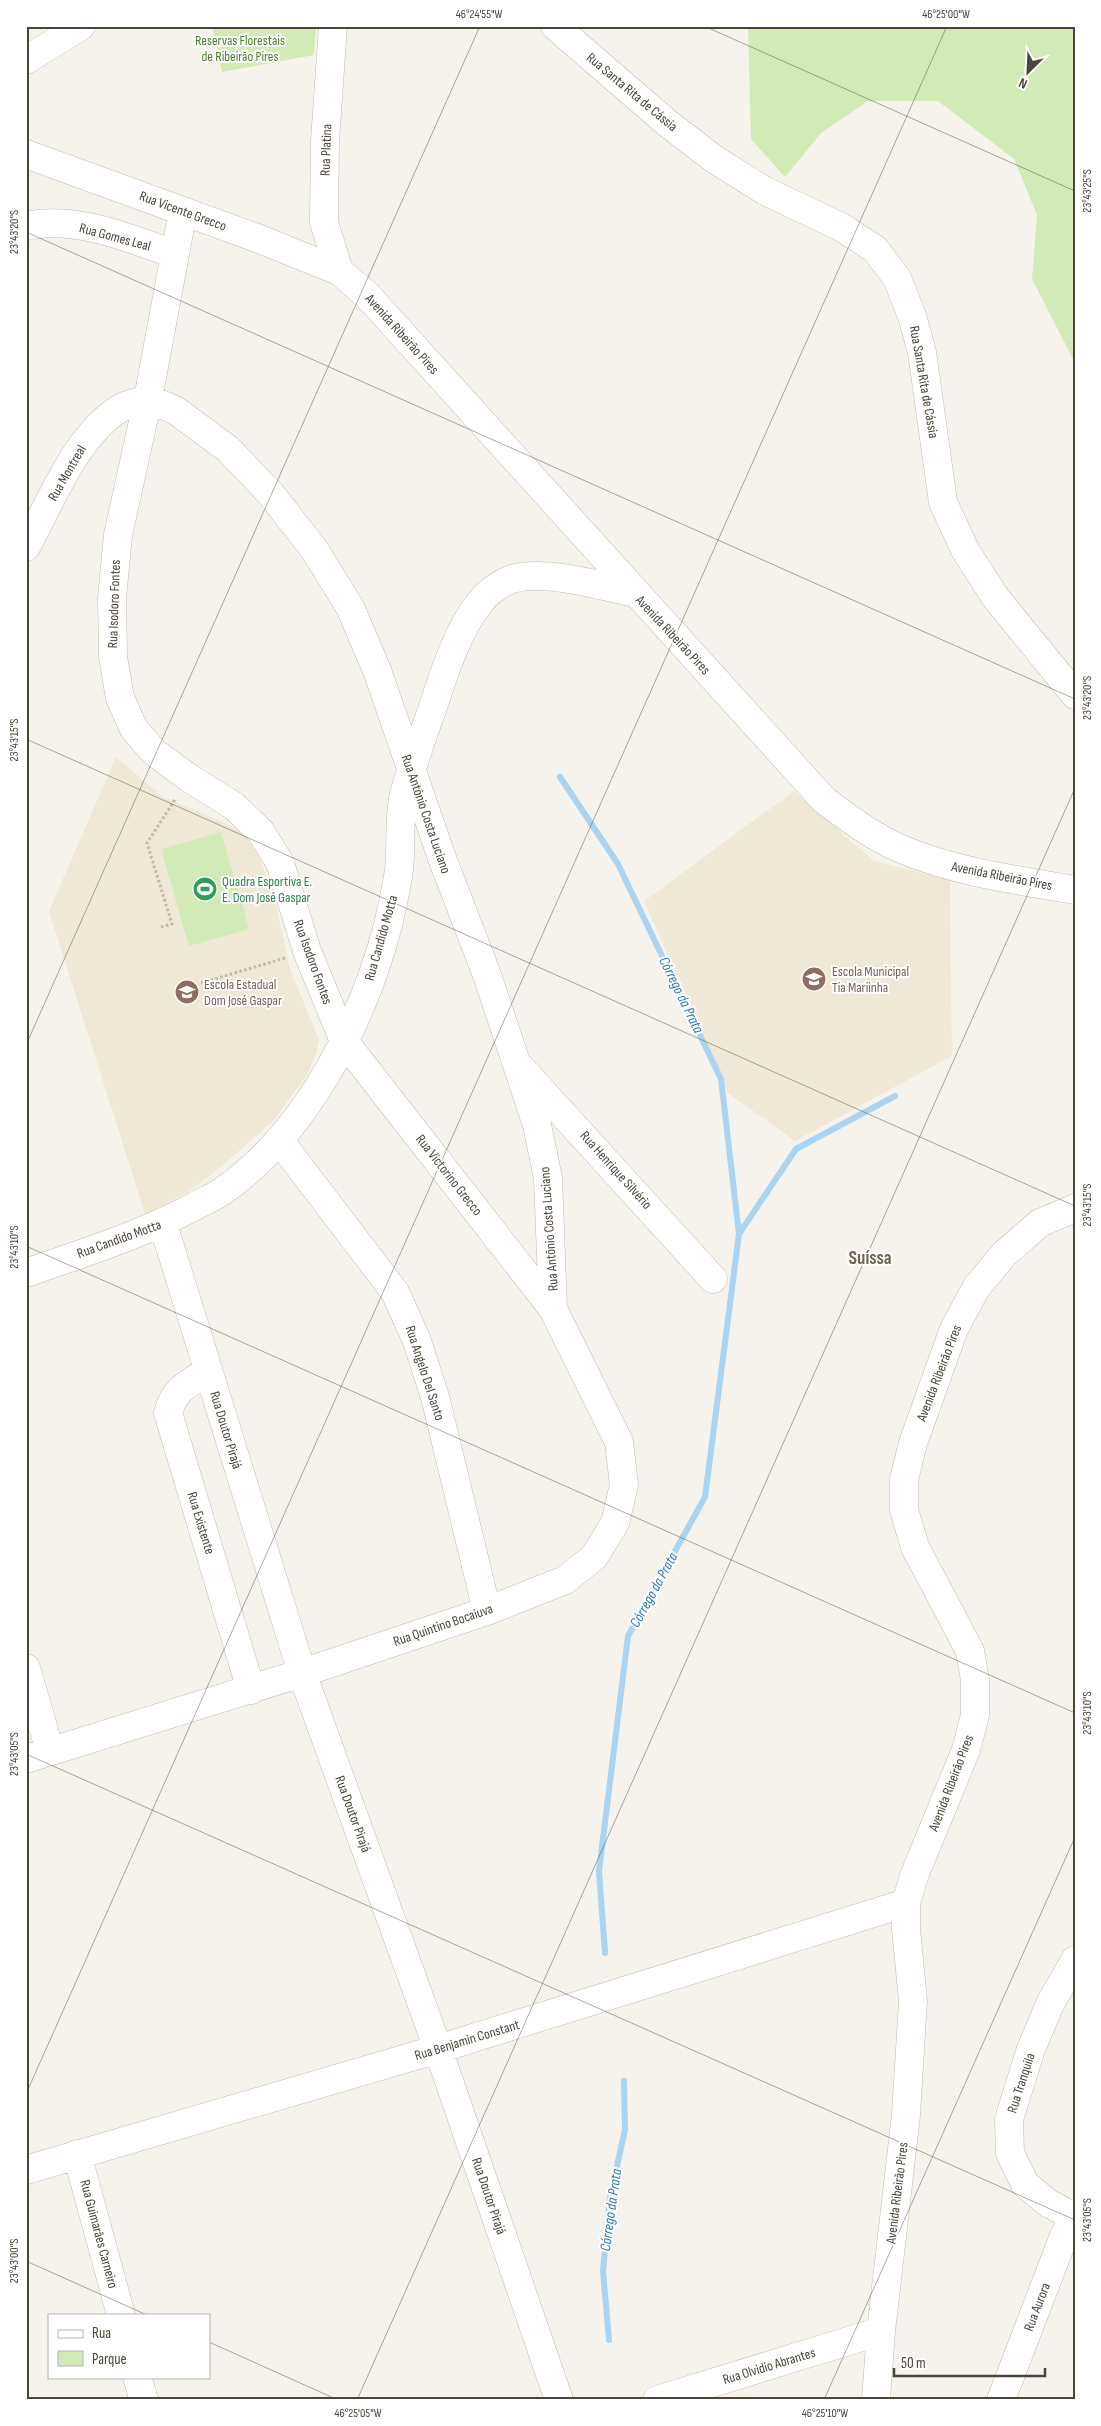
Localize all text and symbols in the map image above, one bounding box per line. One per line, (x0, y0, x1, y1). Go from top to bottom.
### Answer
text: 46°24'55"W (456, 7, 502, 22)
text: 46°25'00"W (922, 7, 970, 22)
park label: Reservas Florestais de Ribeirão Pires (195, 32, 285, 65)
north arrow (1004, 48, 1054, 98)
street label: Rua Santa Rita de Cássia (583, 49, 681, 135)
text: N (1016, 74, 1030, 93)
street label: Rua Platina (317, 124, 335, 176)
text: 23°43'25"S (1080, 169, 1095, 213)
street label: Rua Vicente Grecco (137, 187, 229, 235)
text: 23°43'20"S (7, 210, 22, 254)
street label: Rua Gomes Leal (77, 219, 153, 255)
street label: Avenida Ribeirão Pires (361, 290, 442, 378)
street label: Rua Santa Rita de Cássia (906, 325, 942, 439)
street label: Rua Montreal (44, 442, 90, 504)
street label: Rua Isodoro Fontes (104, 559, 124, 649)
street label: Avenida Ribeirão Pires (631, 591, 714, 678)
text: 23°43'20"S (1080, 676, 1095, 720)
text: 23°43'15"S (7, 719, 22, 761)
street label: Rua Antônio Costa Luciano (398, 752, 454, 876)
street label: Avenida Ribeirão Pires (949, 858, 1054, 894)
place label: Quadra Esportiva E. E. Dom José Gaspar (222, 873, 312, 906)
sports icon: Quadra Esportiva E. E. Dom José Gaspar (192, 876, 218, 902)
street label: Rua Candido Motta (361, 893, 401, 983)
street label: Rua Isodoro Fontes (290, 917, 336, 1007)
water label: Córrego da Prata (654, 954, 708, 1036)
place label: Escola Municipal Tia Mariinha (832, 963, 909, 996)
school or university icon: Escola Municipal Tia Mariinha (801, 966, 827, 992)
place label: Escola Estadual Dom José Gaspar (204, 976, 282, 1009)
school or university icon: Escola Estadual Dom José Gaspar (174, 979, 200, 1005)
street label: Rua Henrique Silvério (576, 1127, 656, 1213)
street label: Rua Victorino Grecco (412, 1131, 486, 1219)
street label: Rua Antônio Costa Luciano (536, 1166, 562, 1292)
text: 23°43'15"S (1080, 1184, 1095, 1226)
street label: Rua Candido Motta (75, 1216, 163, 1262)
text: 23°43'10"S (7, 1225, 22, 1269)
district label: Suíssa (849, 1247, 891, 1270)
street label: Avenida Ribeirão Pires (912, 1322, 965, 1425)
street label: Rua Angelo Del Santo (402, 1323, 448, 1423)
street label: Rua Doutor Pirajá (206, 1389, 246, 1471)
street label: Rua Existente (183, 1490, 219, 1556)
water label: Córrego da Prata (626, 1549, 682, 1631)
street label: Rua Quintino Bocaiuva (391, 1600, 495, 1650)
text: 23°43'10"S (1080, 1691, 1095, 1735)
text: 23°43'05"S (7, 1732, 22, 1776)
street label: Avenida Ribeirão Pires (924, 1732, 977, 1835)
street label: Rua Doutor Pirajá (331, 1773, 375, 1855)
street label: Rua Benjamin Constant (412, 2016, 522, 2064)
street label: Rua Tranquila (1003, 2051, 1039, 2115)
street label: Avenida Ribeirão Pires (882, 2141, 912, 2246)
street label: Rua Doutor Pirajá (468, 2155, 510, 2237)
water label: Córrego da Prata (596, 2168, 626, 2252)
street label: Rua Guimarães Carneiro (76, 2178, 122, 2290)
text: 23°43'05"S (1080, 2198, 1095, 2242)
text: 23°43'00"S (7, 2239, 22, 2283)
street label: Rua Aurora (1020, 2280, 1054, 2334)
legend (48, 2314, 210, 2378)
text: Rua (92, 2324, 111, 2343)
street label: Rua Olvidio Abrantes (721, 2344, 817, 2388)
scale bar (894, 2346, 1045, 2378)
text: Parque (92, 2350, 127, 2369)
text: 50 m (901, 2354, 926, 2373)
text: 46°25'05"W (335, 2406, 382, 2421)
text: 46°25'10"W (802, 2406, 848, 2421)

